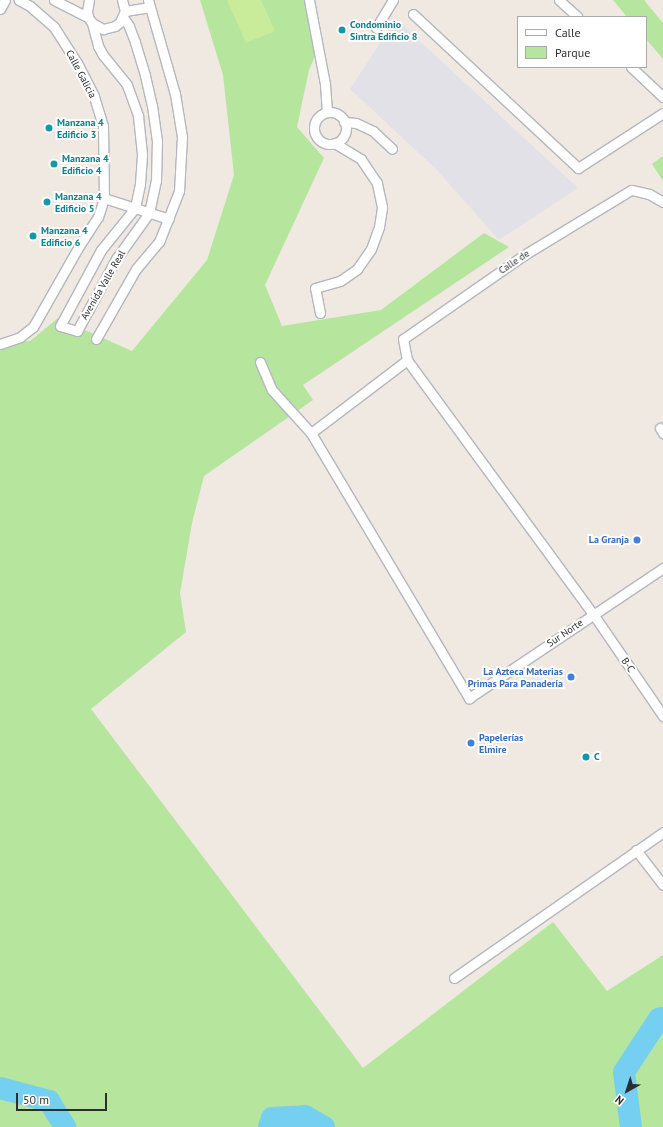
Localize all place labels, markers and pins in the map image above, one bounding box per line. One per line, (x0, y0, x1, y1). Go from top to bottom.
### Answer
place label: Condominio Sintra Edificio 8 (350, 18, 417, 42)
marker: Condominio Sintra Edificio 8 (337, 25, 347, 35)
place label: Manzana 4 Edificio 3 (57, 116, 104, 140)
marker: Manzana 4 Edificio 3 (44, 123, 54, 133)
place label: Manzana 4 Edificio 4 (62, 152, 109, 176)
marker: Manzana 4 Edificio 4 (49, 159, 59, 169)
place label: Manzana 4 Edificio 5 (55, 190, 102, 214)
marker: Manzana 4 Edificio 5 (42, 197, 52, 207)
place label: Manzana 4 Edificio 6 (41, 224, 88, 248)
marker: Manzana 4 Edificio 6 (28, 231, 38, 241)
place label: La Granja (589, 534, 629, 546)
marker: La Granja (632, 535, 642, 545)
place label: La Azteca Materias Primas Para Panadería (468, 665, 563, 688)
marker: La Azteca Materias Primas Para Panadería (566, 672, 576, 682)
place label: Papelerías Elmire (479, 731, 523, 754)
marker: Papelerías Elmire (466, 738, 476, 748)
place label: C (594, 751, 600, 763)
marker: C (581, 752, 591, 762)

